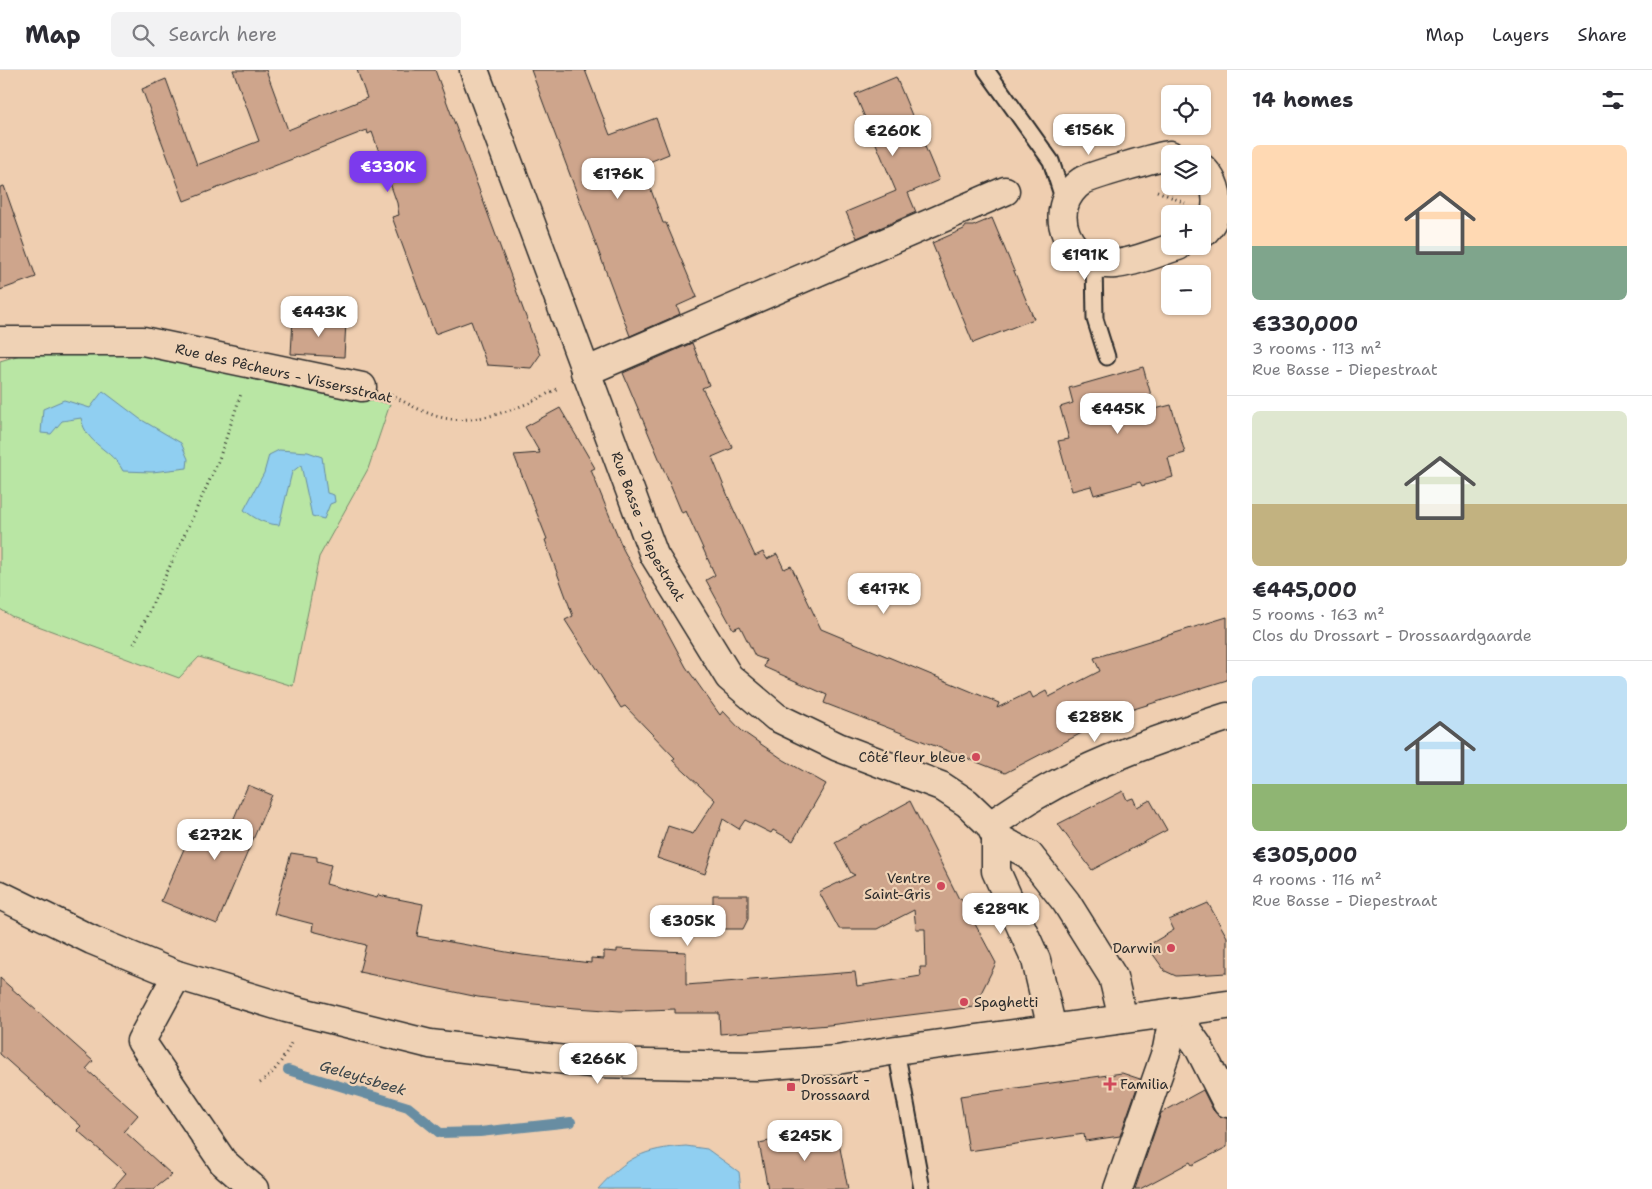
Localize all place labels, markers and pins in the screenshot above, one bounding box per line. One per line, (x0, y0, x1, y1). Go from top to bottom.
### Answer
pin: €260K (858, 114, 928, 157)
pin: €156K (1054, 114, 1124, 156)
pin: €330K (353, 150, 423, 193)
pin: €176K (583, 158, 653, 200)
pin: €191K (1050, 238, 1120, 281)
pin: €443K (284, 296, 354, 338)
pin: €445K (1083, 392, 1153, 435)
pin: €417K (849, 572, 919, 615)
pin: €288K (1060, 700, 1130, 743)
place label: Côté fleur bleue (859, 748, 966, 766)
marker: Côté fleur bleue (970, 751, 982, 763)
pin: €272K (180, 818, 250, 861)
place label: Ventre Saint-Gris (864, 869, 931, 903)
marker: Ventre Saint-Gris (935, 880, 947, 892)
pin: €289K (966, 892, 1036, 935)
pin: €305K (653, 904, 723, 947)
place label: Darwin (1113, 939, 1161, 957)
marker: Darwin (1165, 942, 1177, 954)
place label: Spaghetti (974, 993, 1038, 1011)
marker: Spaghetti (958, 996, 970, 1008)
pin: €266K (563, 1042, 633, 1085)
place label: Drossart - Drossaard (801, 1070, 870, 1104)
place label: Familia (1120, 1075, 1169, 1093)
marker: Familia (1104, 1078, 1116, 1090)
marker: Drossart - Drossaard (785, 1081, 797, 1093)
pin: €245K (770, 1120, 840, 1162)

